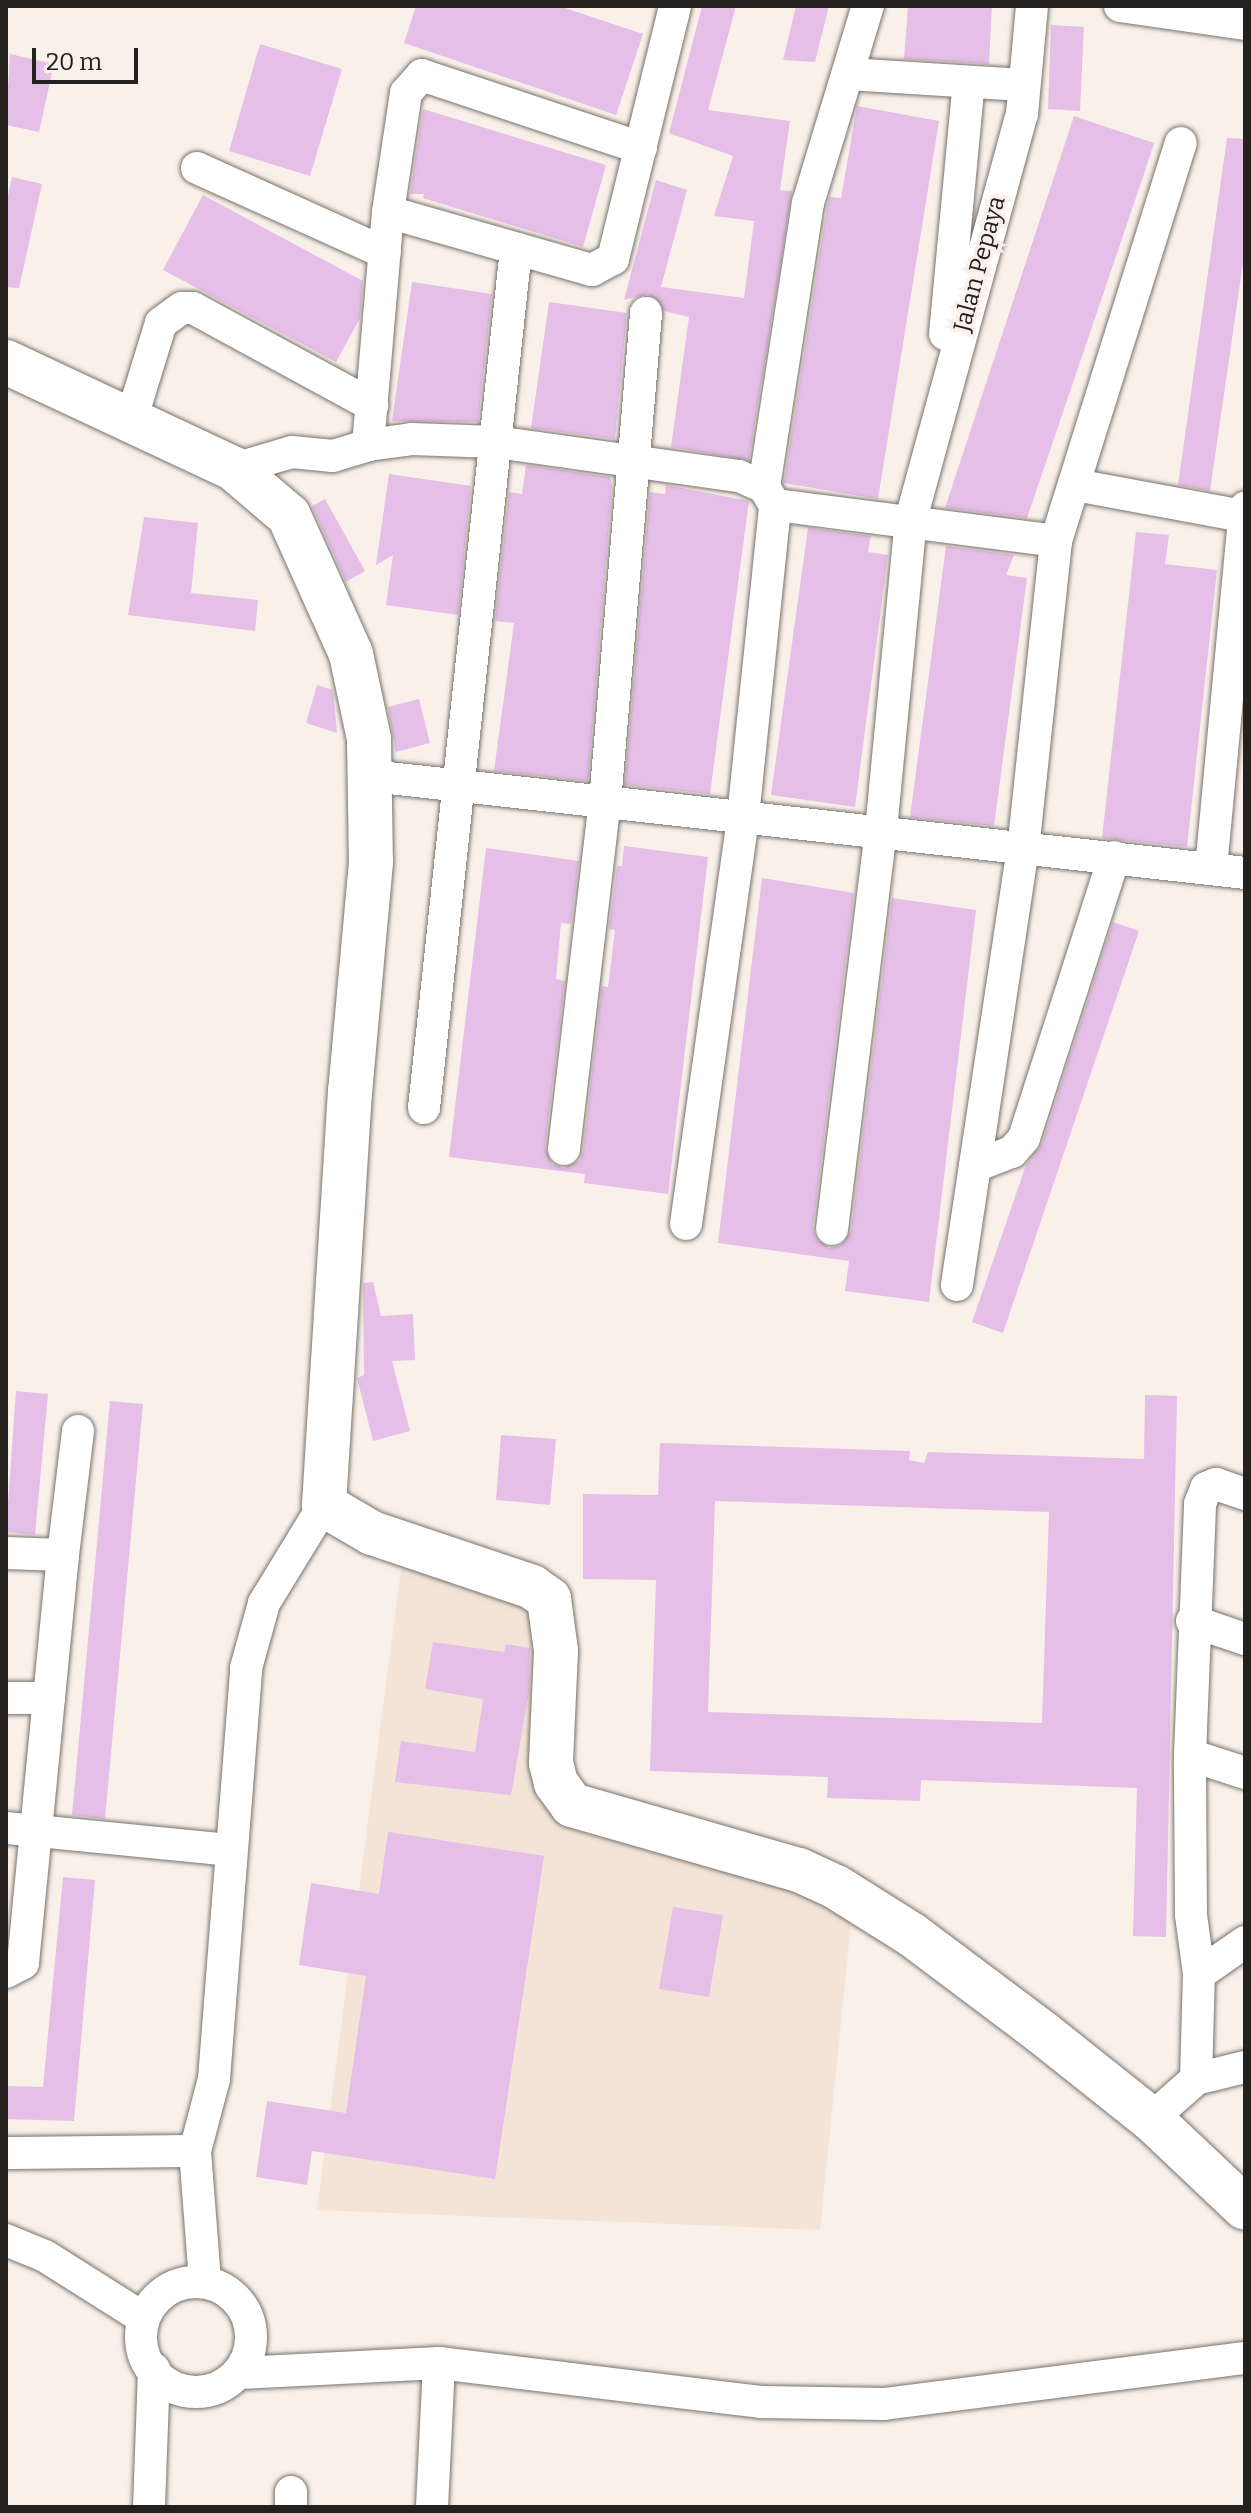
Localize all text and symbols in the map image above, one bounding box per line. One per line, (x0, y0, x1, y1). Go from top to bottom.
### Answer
scale bar (36, 32, 142, 82)
text: 20 m (46, 48, 102, 76)
street label: Jalan Pepaya (948, 193, 1012, 335)

